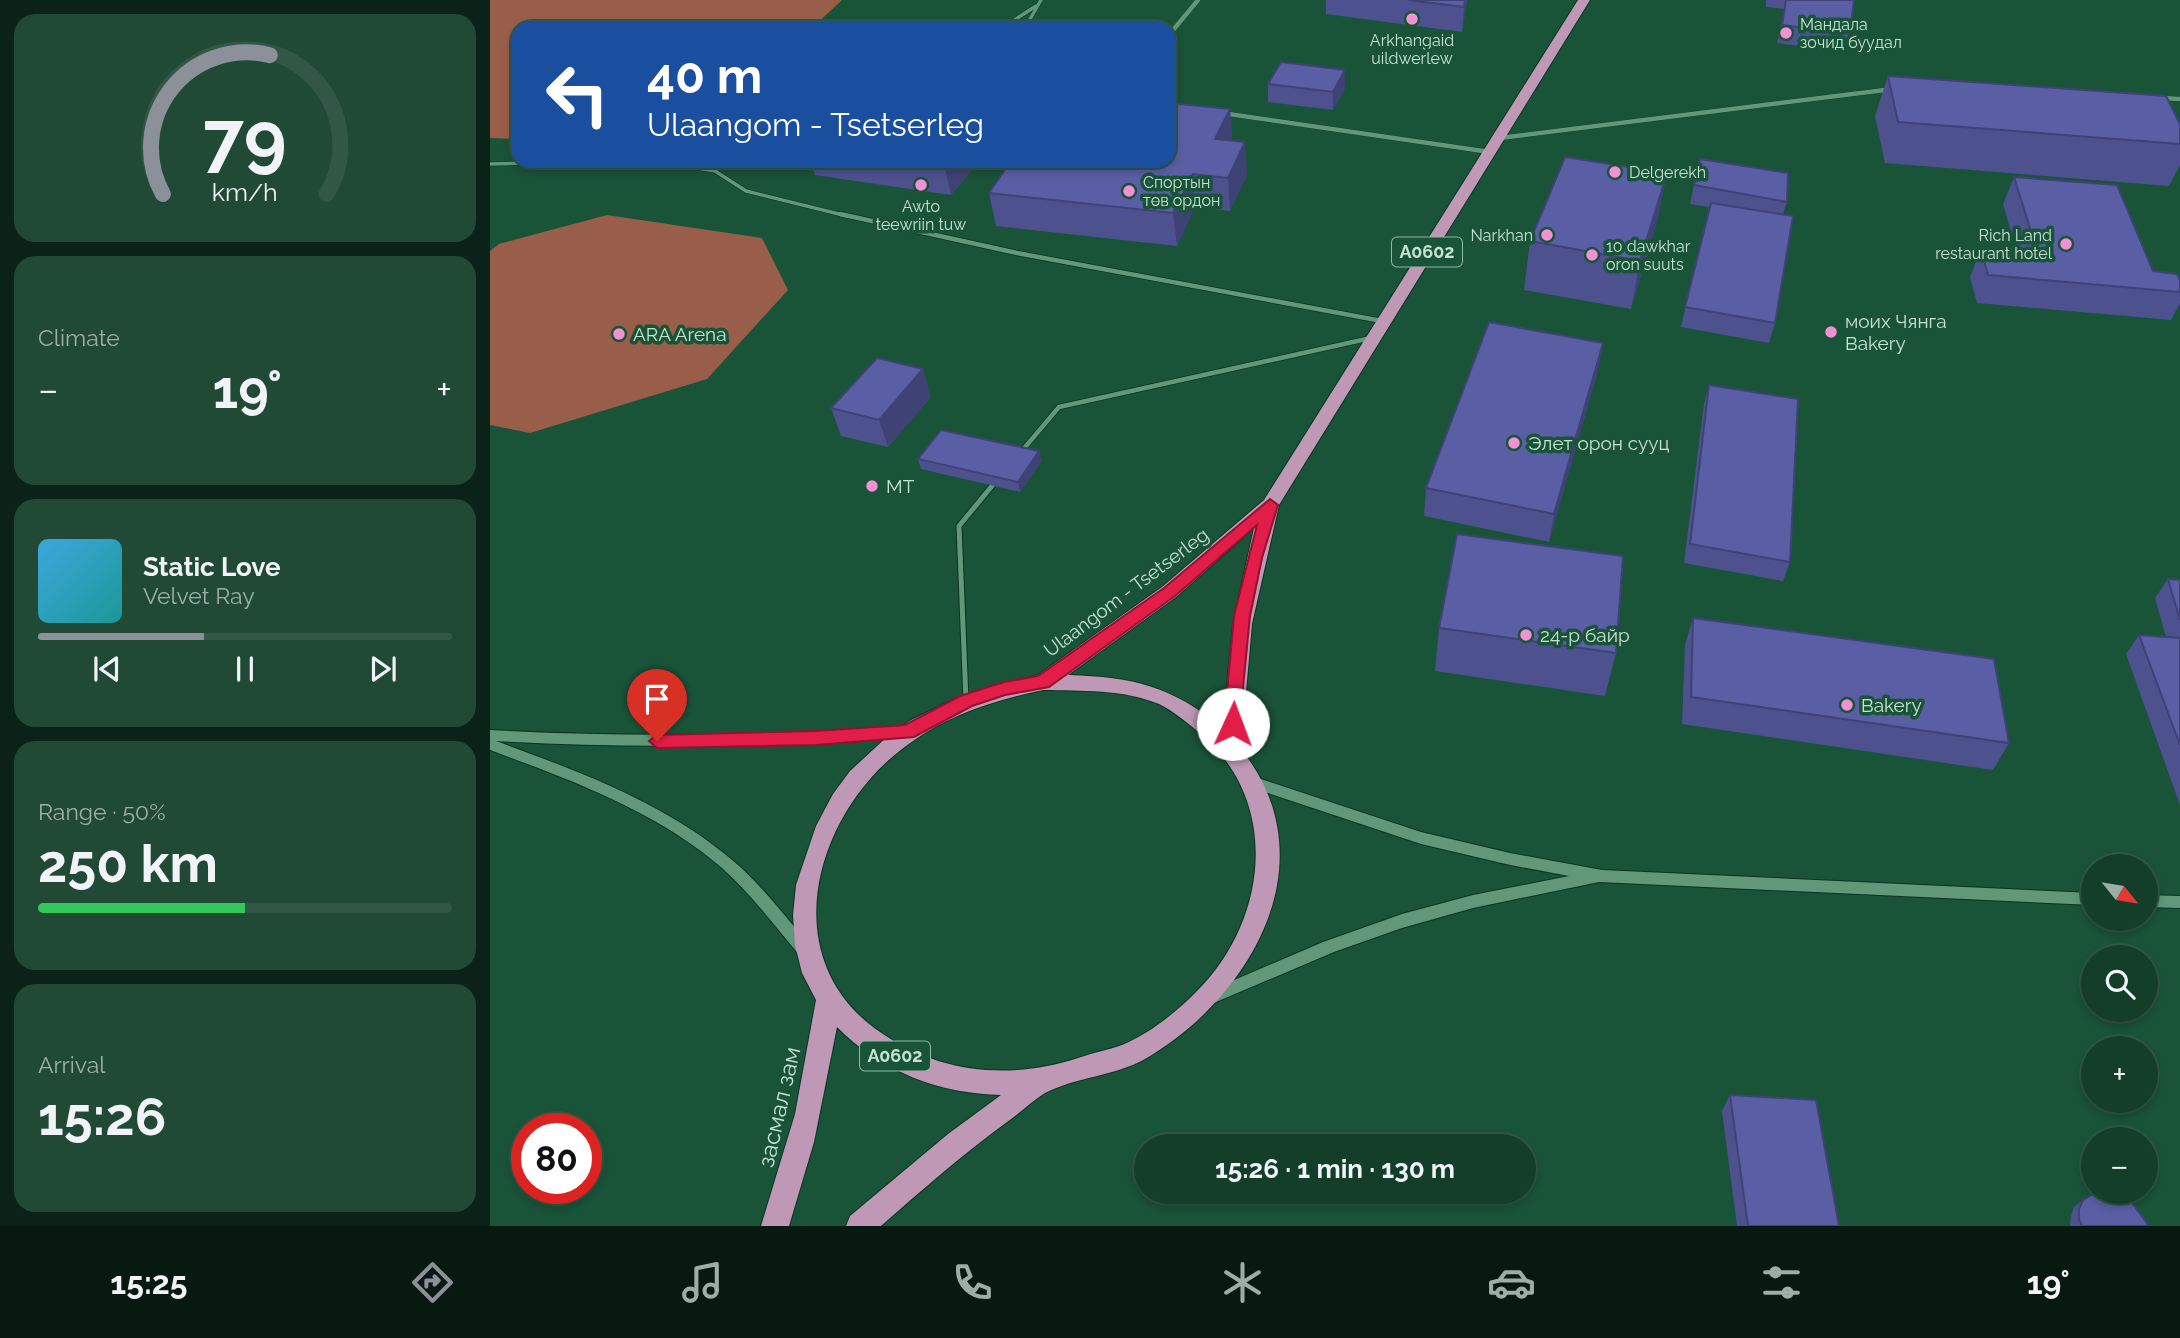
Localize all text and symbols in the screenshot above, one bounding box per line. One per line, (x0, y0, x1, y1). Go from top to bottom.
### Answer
marker: Arkhangaid uildwerlew (1404, 11, 1420, 27)
place label: Мандала зочид буудал (1800, 15, 1902, 52)
marker: Мандала зочид буудал (1778, 25, 1794, 41)
place label: Arkhangaid uildwerlew (1370, 31, 1454, 68)
text: 40 m (647, 47, 762, 104)
icon: left (532, 49, 623, 140)
text: 79 (203, 97, 287, 182)
text: Ulaangom - Tsetserleg (647, 106, 984, 143)
place label: Delgerekh (1629, 163, 1706, 182)
marker: Delgerekh (1607, 164, 1623, 180)
place label: Спортын төв ордон (1143, 173, 1220, 210)
text: km/h (212, 177, 278, 207)
marker: Awto teewriin tuw (913, 177, 929, 193)
marker: Спортын төв ордон (1121, 183, 1137, 199)
place label: Awto teewriin tuw (876, 197, 966, 234)
place label: Narkhan (1471, 226, 1533, 245)
place label: Rich Land restaurant hotel (1935, 226, 2053, 263)
marker: Narkhan (1539, 227, 1555, 243)
marker: Rich Land restaurant hotel (2058, 236, 2074, 252)
place label: 10 dawkhar oron suuts (1606, 237, 1691, 274)
road number: A0602 (1392, 238, 1462, 266)
marker: 10 dawkhar oron suuts (1584, 247, 1600, 263)
place label: моих Чянга Bakery (1845, 310, 1947, 354)
place label: ARA Arena (633, 323, 727, 345)
text: Climate (38, 324, 120, 351)
marker: моих Чянга Bakery (1823, 324, 1839, 340)
marker: ARA Arena (611, 326, 627, 342)
text: 19° (213, 359, 282, 420)
text: − (38, 367, 58, 412)
text: + (436, 367, 452, 412)
place label: Элет орон сууц (1528, 432, 1670, 454)
marker: Элет орон сууц (1506, 435, 1522, 451)
place label: MT (886, 475, 915, 497)
marker: MT (864, 478, 880, 494)
street label: Ulaangom - Tsetserleg (1039, 523, 1213, 661)
text: Static Love (143, 552, 281, 582)
text: Velvet Ray (143, 582, 255, 609)
place label: 24-р байр (1540, 624, 1630, 646)
marker: 24-р байр (1518, 627, 1534, 643)
icon: previous (88, 650, 126, 688)
icon: pause (226, 650, 264, 688)
icon: next (364, 650, 402, 688)
pin (627, 669, 687, 741)
icon: arrive (638, 680, 676, 718)
position arrow (1196, 687, 1270, 761)
place label: Bakery (1861, 694, 1922, 716)
marker: Bakery (1839, 697, 1855, 713)
text: Range · 50% (38, 798, 166, 825)
text: 250 km (38, 833, 218, 894)
north arrow (2081, 854, 2158, 931)
map controls (2081, 854, 2158, 1204)
button: search (2081, 945, 2158, 1022)
button: + (2081, 1036, 2158, 1113)
road number: A0602 (860, 1042, 930, 1070)
street label: засмал зам (752, 1044, 805, 1170)
text: Arrival (38, 1051, 105, 1078)
text: 15:26 (38, 1086, 166, 1147)
speed limit sign: 80 (511, 1113, 602, 1204)
button: − (2081, 1127, 2158, 1204)
text: 15:26 · 1 min · 130 m (1215, 1154, 1455, 1184)
icon: directions (408, 1258, 457, 1307)
icon: music (678, 1258, 727, 1307)
icon: phone (948, 1258, 997, 1307)
icon: climate (1218, 1258, 1267, 1307)
icon: car (1487, 1258, 1536, 1307)
icon: filters (1757, 1258, 1806, 1307)
text: 15:25 (110, 1264, 188, 1301)
text: 19° (2027, 1264, 2070, 1301)

